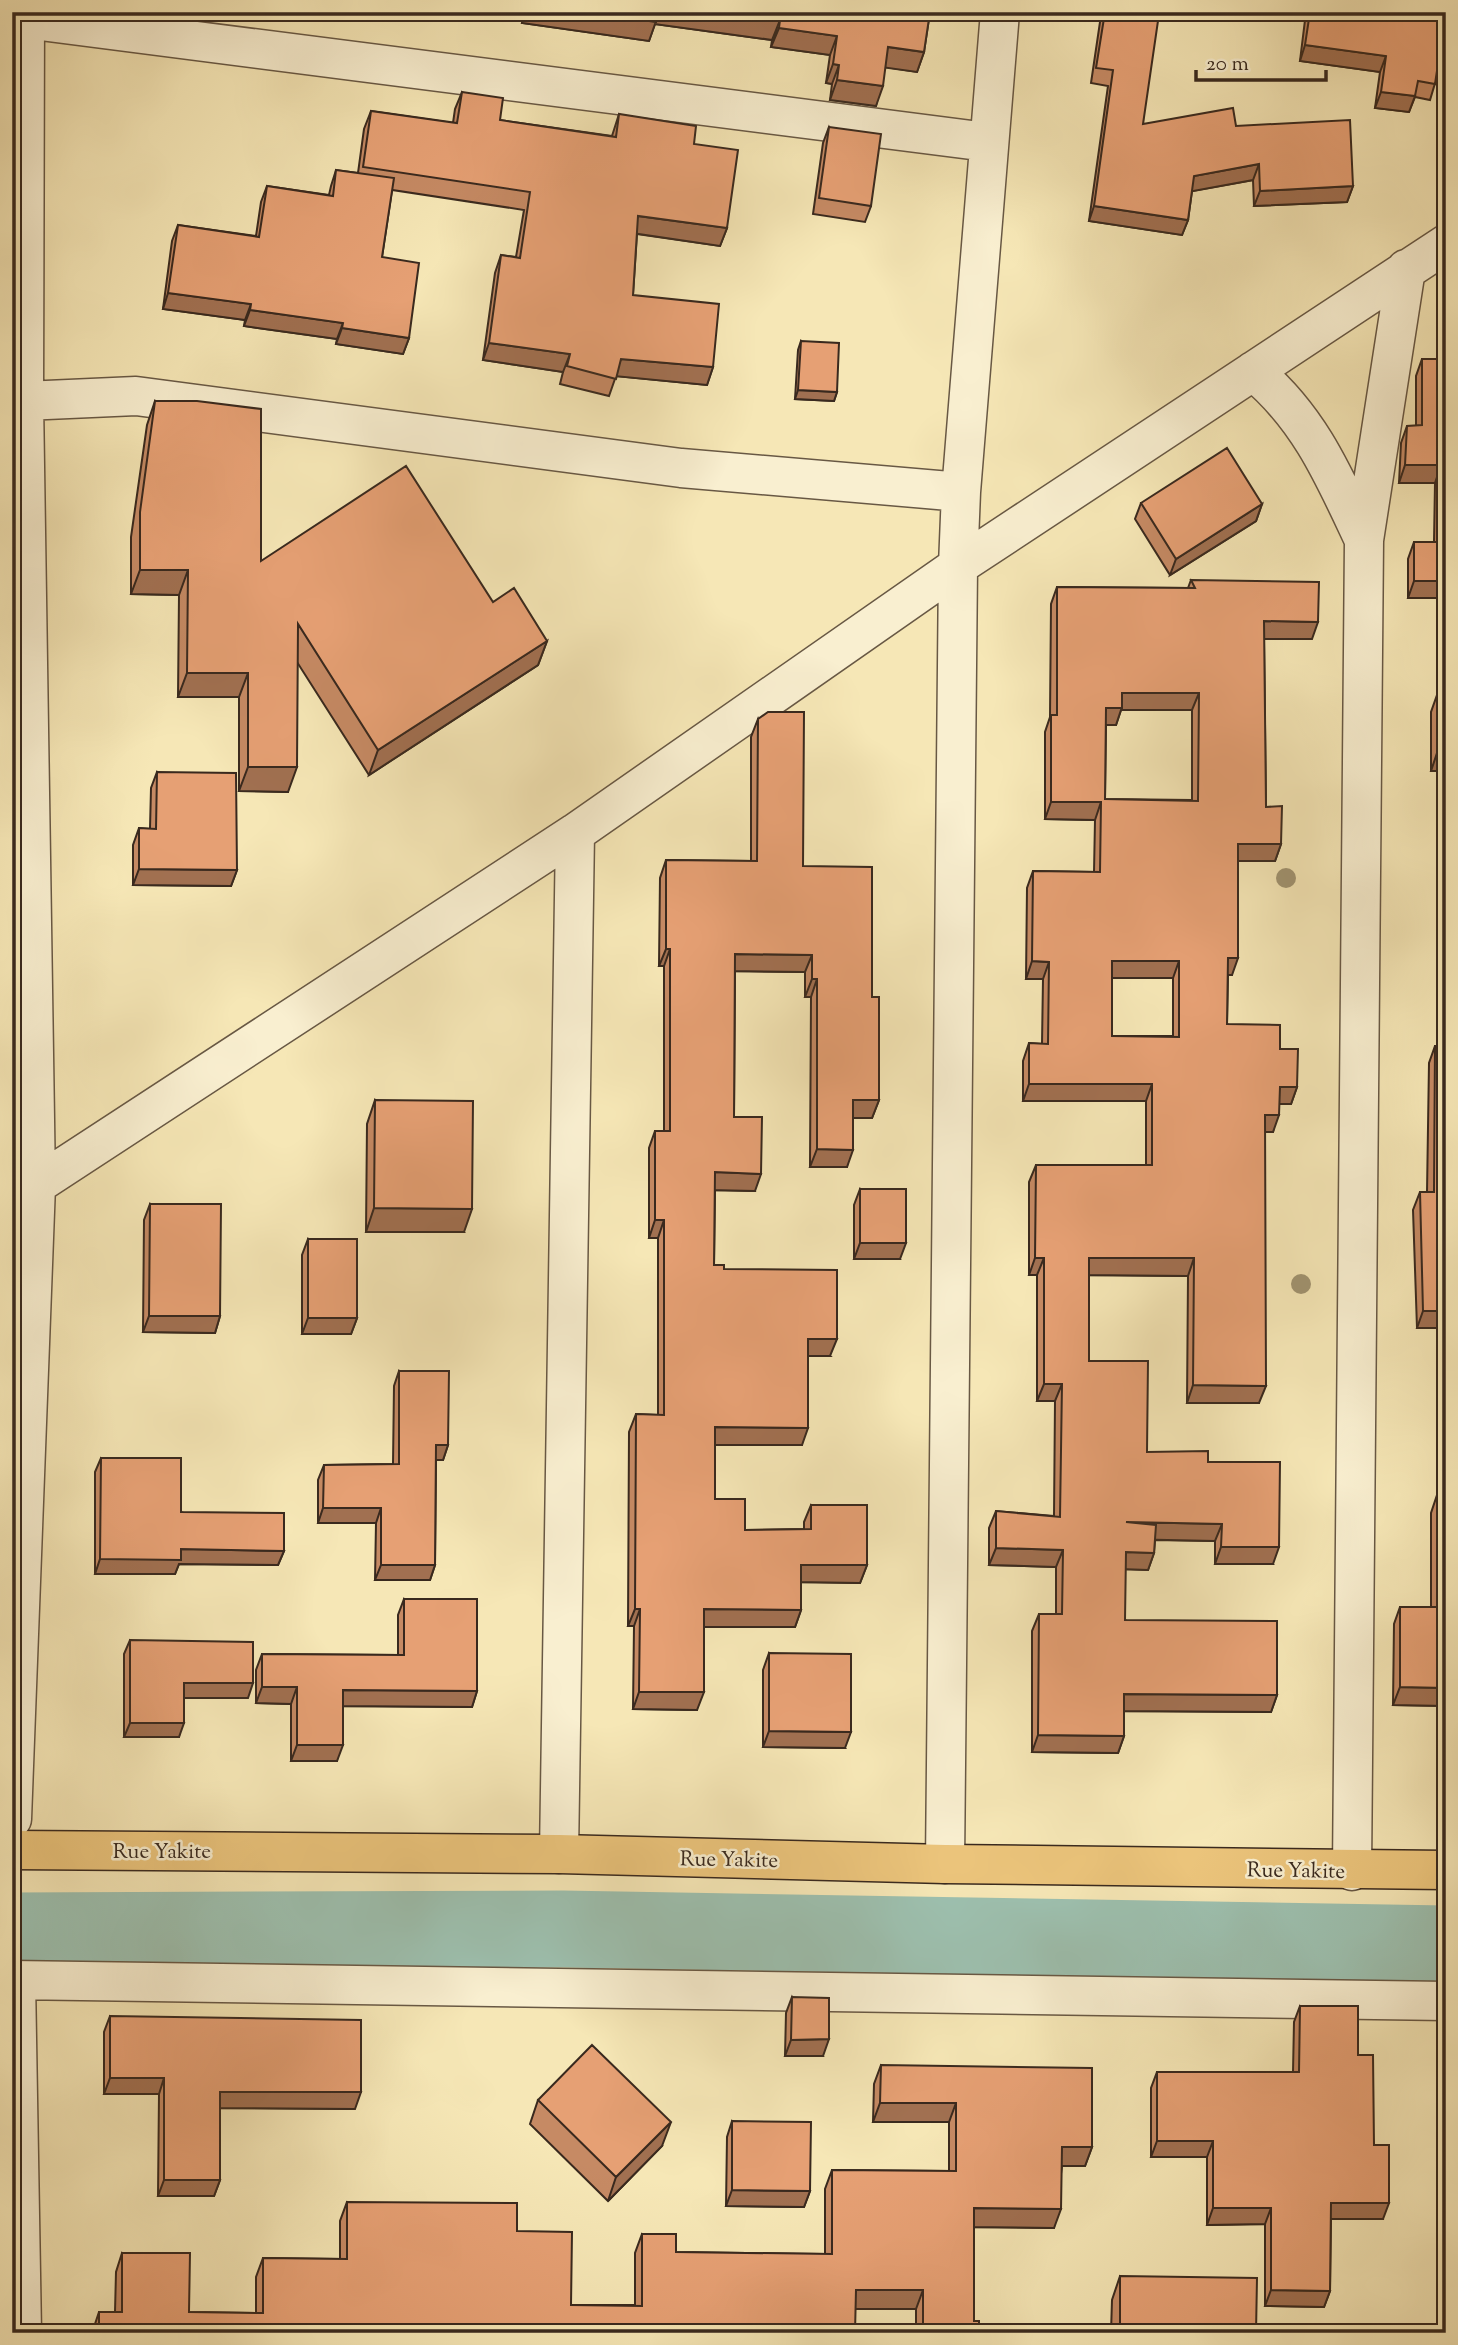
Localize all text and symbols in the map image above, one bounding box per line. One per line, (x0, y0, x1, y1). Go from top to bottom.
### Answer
scale bar (1196, 38, 1325, 82)
text: 20 m (1206, 50, 1249, 80)
street label: Rue Yakite (113, 1838, 211, 1868)
street label: Rue Yakite (680, 1845, 778, 1877)
street label: Rue Yakite (1247, 1856, 1345, 1888)

